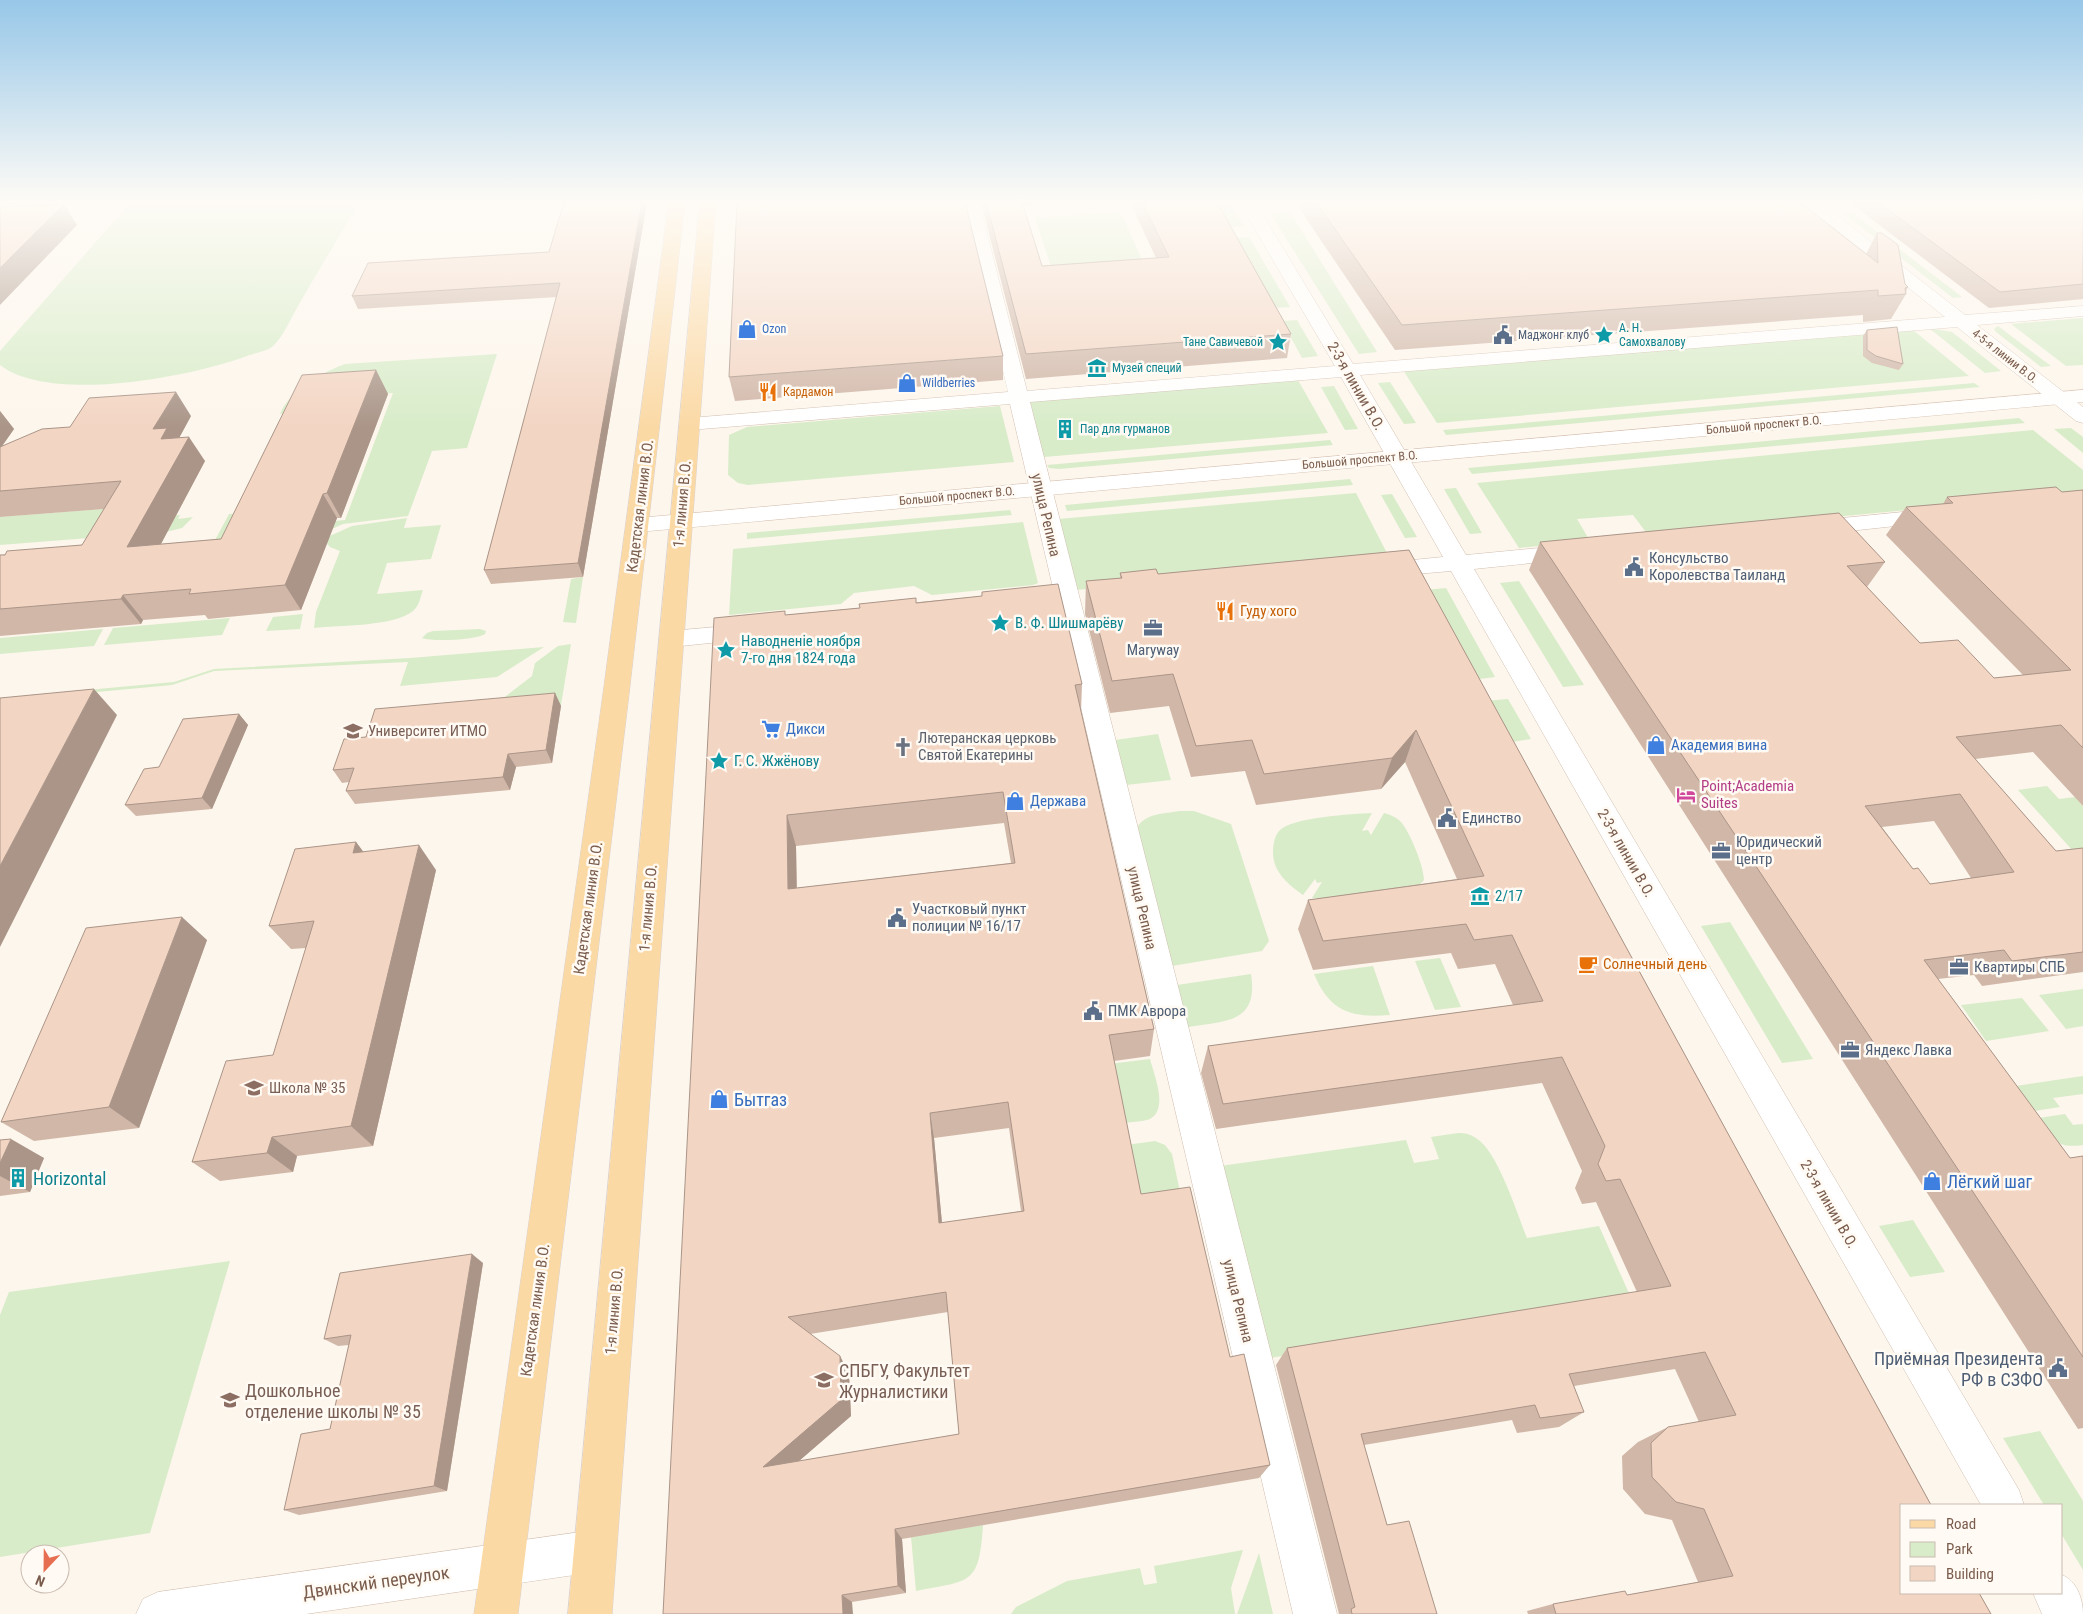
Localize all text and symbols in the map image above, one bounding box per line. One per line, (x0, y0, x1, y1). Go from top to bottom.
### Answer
shop icon: Ozon (736, 318, 758, 340)
place label: А. Н. Самохвалову (1619, 321, 1685, 349)
place label: Ozon (762, 322, 786, 336)
public building icon: Маджонг клуб (1492, 324, 1514, 346)
place icon: А. Н. Самохвалову (1593, 324, 1615, 346)
street label: 4-5-я линии В.О. (1970, 326, 2040, 386)
place label: Маджонг клуб (1518, 328, 1589, 342)
place icon: Тане Савичевой (1267, 331, 1289, 353)
place label: Тане Савичевой (1183, 335, 1263, 349)
street label: 2-3-я линии В.О. (1323, 339, 1389, 433)
museum icon: Музей специй (1086, 357, 1108, 379)
place label: Музей специй (1112, 361, 1182, 375)
shop icon: Wildberries (896, 372, 918, 394)
place label: Wildberries (922, 376, 975, 390)
restaurant icon: Кардамон (757, 381, 779, 403)
place label: Кардамон (783, 385, 833, 399)
street label: Большой проспект В.О. (1706, 413, 1822, 437)
building icon: Пар для гурманов (1054, 418, 1076, 440)
place label: Пар для гурманов (1080, 422, 1170, 436)
street label: Кадетская линия В.О. (623, 438, 657, 574)
street label: Большой проспект В.О. (1302, 448, 1418, 472)
street label: 1-я линия В.О. (669, 460, 695, 548)
street label: улица Репина (1028, 472, 1064, 558)
street label: Большой проспект В.О. (899, 484, 1015, 508)
place label: Консульство Королевства Таиланд (1649, 549, 1785, 584)
public building icon: Консульство Королевства Таиланд (1623, 556, 1645, 578)
restaurant icon: Гуду хого (1214, 600, 1236, 622)
place label: Гуду хого (1240, 602, 1297, 620)
place icon: В. Ф. Шишмарёву (989, 612, 1011, 634)
place label: В. Ф. Шишмарёву (1015, 614, 1124, 632)
office icon: Maryway (1142, 617, 1164, 639)
place label: Наводненiе ноября 7-го дня 1824 года (741, 632, 860, 667)
place icon: Наводненiе ноября 7-го дня 1824 года (715, 639, 737, 661)
place label: Maryway (1127, 641, 1179, 659)
supermarket icon: Дикси (760, 718, 782, 740)
school or university icon: Университет ИТМО (342, 720, 364, 742)
place label: Дикси (786, 720, 825, 738)
place label: Университет ИТМО (368, 722, 487, 740)
place label: Лютеранская церковь Святой Екатерины (918, 729, 1056, 764)
shop icon: Академия вина (1645, 734, 1667, 756)
church icon: Лютеранская церковь Святой Екатерины (892, 736, 914, 758)
place label: Академия вина (1671, 736, 1767, 754)
place icon: Г. С. Жжёнову (708, 750, 730, 772)
place label: Г. С. Жжёнову (734, 752, 819, 770)
place label: Point;Academia Suites (1701, 777, 1794, 812)
hotel icon: Point;Academia Suites (1675, 784, 1697, 806)
shop icon: Держава (1004, 790, 1026, 812)
place label: Держава (1030, 792, 1086, 810)
street label: 2-3-я линии В.О. (1593, 806, 1659, 900)
public building icon: Единство (1436, 807, 1458, 829)
place label: Единство (1462, 809, 1521, 827)
place label: Юридический центр (1736, 833, 1822, 868)
street label: Кадетская линия В.О. (570, 840, 606, 976)
office icon: Юридический центр (1710, 840, 1732, 862)
street label: 1-я линия В.О. (635, 864, 661, 952)
street label: улица Репина (1124, 865, 1160, 951)
museum icon: 2/17 (1469, 885, 1491, 907)
place label: 2/17 (1495, 887, 1523, 905)
place label: Участковый пункт полиции № 16/17 (912, 900, 1026, 935)
public building icon: Участковый пункт полиции № 16/17 (886, 907, 908, 929)
cafe icon: Солнечный день (1577, 953, 1599, 975)
place label: Солнечный день (1603, 955, 1707, 973)
office icon: Квартиры СПБ (1948, 956, 1970, 978)
place label: Квартиры СПБ (1974, 958, 2065, 976)
public building icon: ПМК Аврора (1082, 1000, 1104, 1022)
place label: ПМК Аврора (1108, 1002, 1186, 1020)
office icon: Яндекс Лавка (1839, 1039, 1861, 1061)
place label: Яндекс Лавка (1865, 1041, 1952, 1059)
school or university icon: Школа № 35 (243, 1077, 265, 1099)
place label: Школа № 35 (269, 1079, 346, 1097)
shop icon: Бытгаз (708, 1088, 730, 1110)
place label: Бытгаз (734, 1089, 787, 1110)
street label: 2-3-я линии В.О. (1796, 1157, 1862, 1251)
building icon: Horizontal (7, 1167, 29, 1189)
place label: Horizontal (33, 1168, 106, 1189)
shop icon: Лёгкий шаг (1921, 1170, 1943, 1192)
place label: Лёгкий шаг (1947, 1171, 2033, 1192)
street label: Кадетская линия В.О. (517, 1242, 553, 1378)
street label: улица Репина (1219, 1258, 1257, 1344)
street label: 1-я линия В.О. (601, 1267, 627, 1355)
place label: Приёмная Президента РФ в СЗФО (1874, 1348, 2043, 1390)
public building icon: Приёмная Президента РФ в СЗФО (2047, 1357, 2069, 1379)
place label: СПБГУ, Факультет Журналистики (839, 1360, 970, 1402)
school or university icon: СПБГУ, Факультет Журналистики (813, 1369, 835, 1391)
place label: Дошкольное отделение школы № 35 (245, 1380, 421, 1422)
school or university icon: Дошкольное отделение школы № 35 (219, 1389, 241, 1411)
legend (1900, 1504, 2063, 1594)
text: Road (1946, 1515, 1976, 1533)
text: Park (1946, 1540, 1973, 1558)
north arrow (20, 1544, 70, 1594)
street label: Двинский переулок (301, 1561, 451, 1603)
text: Building (1946, 1565, 1994, 1583)
text: N (33, 1572, 47, 1590)

